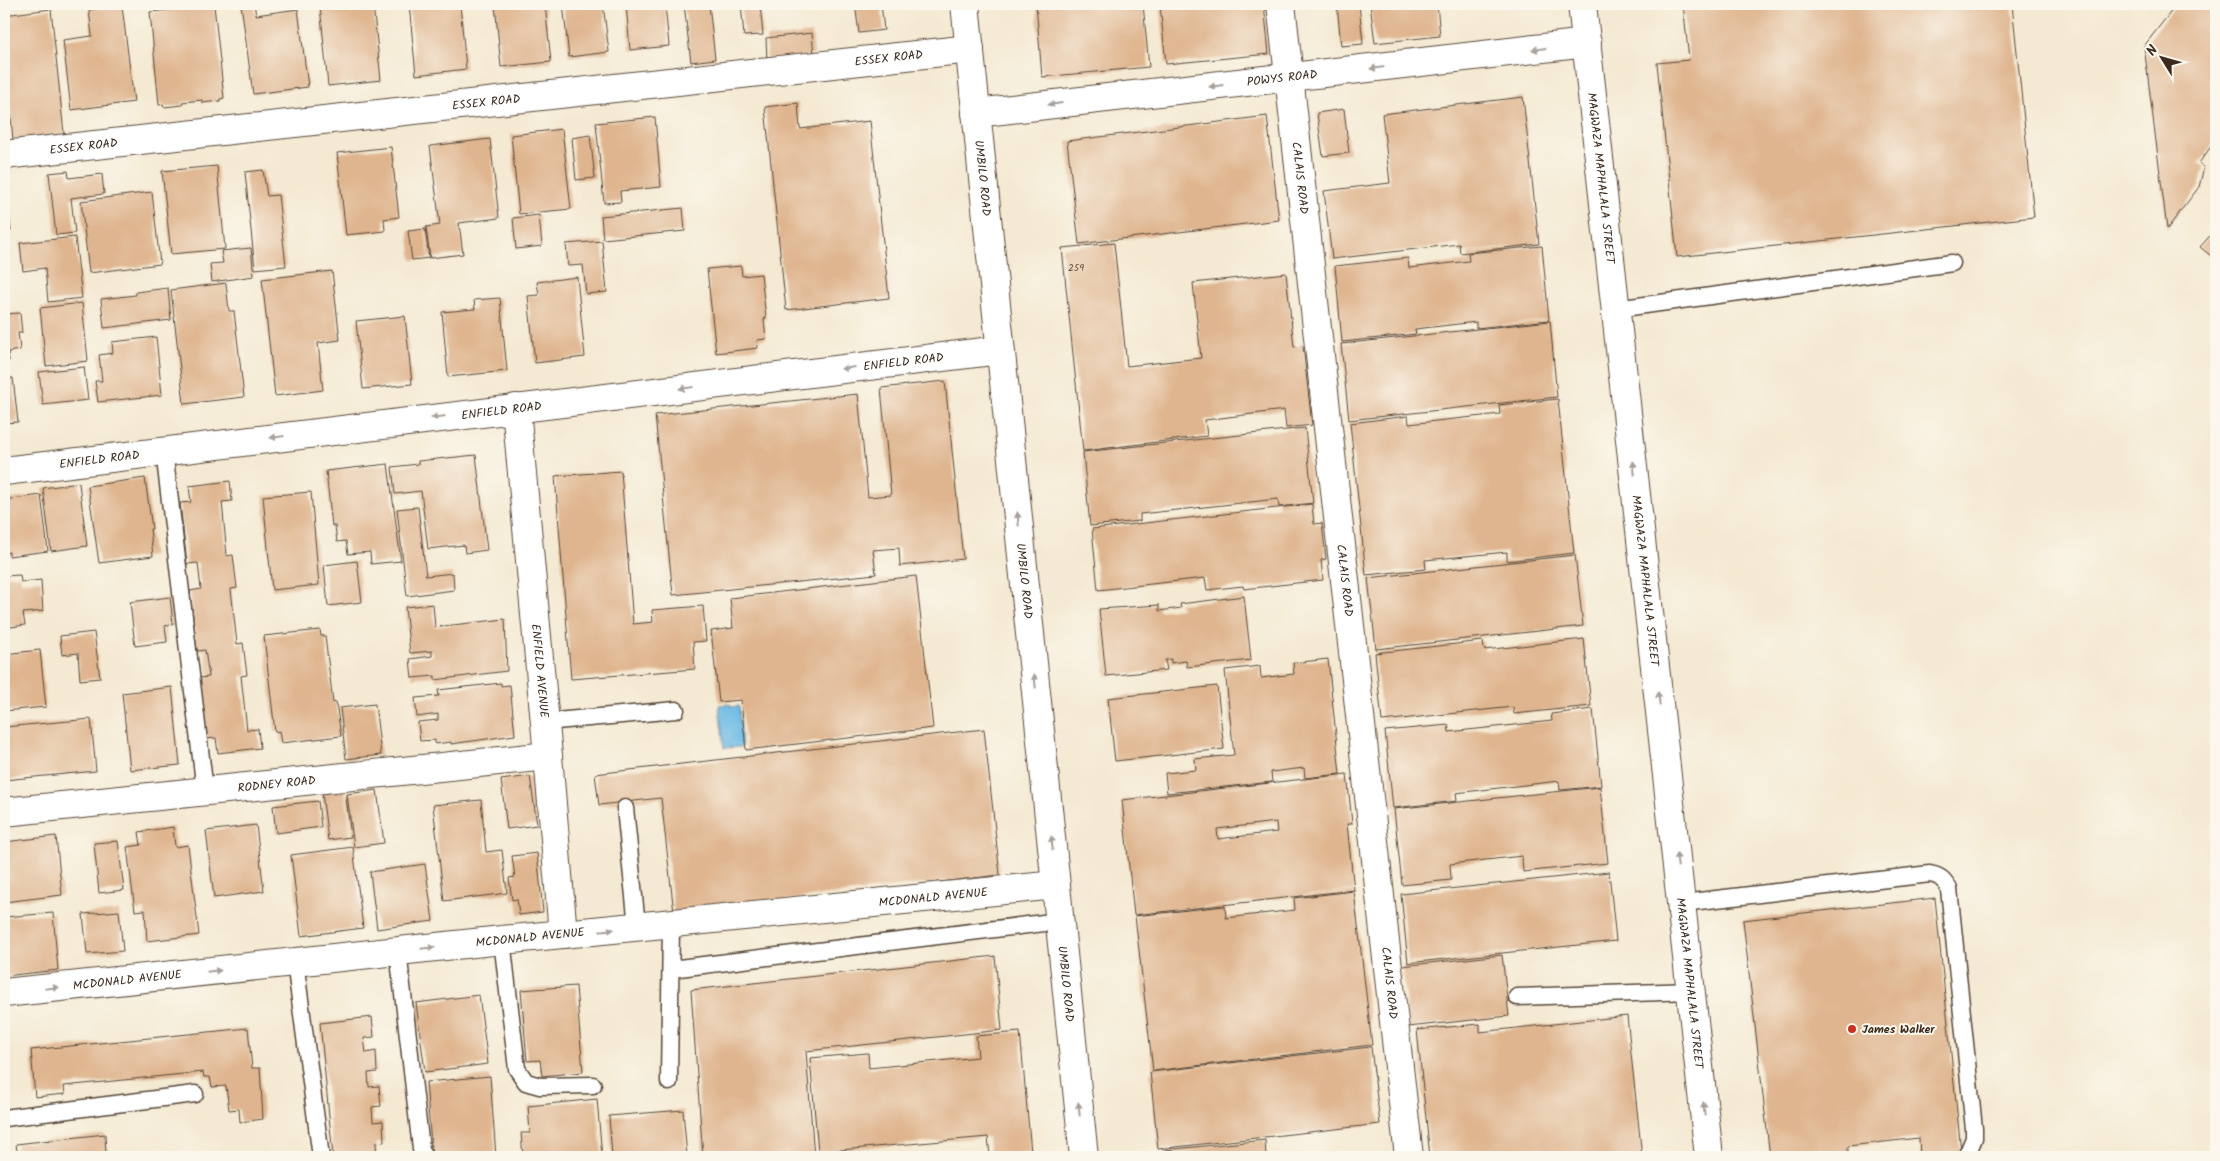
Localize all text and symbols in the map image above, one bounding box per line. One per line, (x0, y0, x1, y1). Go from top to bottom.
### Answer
north arrow (2138, 32, 2188, 82)
text: N (2141, 41, 2164, 61)
street label: ESSEX ROAD (854, 45, 924, 71)
one-way arrow (1531, 45, 1547, 53)
street label: POWYS ROAD (1246, 64, 1318, 91)
one-way arrow (1369, 64, 1385, 72)
one-way arrow (1208, 82, 1224, 90)
street label: ESSEX ROAD (451, 89, 521, 115)
street label: MAGWAZA MAPHALALA STREET (1582, 92, 1620, 266)
one-way arrow (1046, 100, 1062, 108)
street label: ESSEX ROAD (48, 133, 119, 159)
street label: UMBILO ROAD (970, 139, 996, 217)
street label: CALAIS ROAD (1287, 141, 1314, 215)
house number: 259 (1068, 260, 1084, 276)
street label: ENFIELD ROAD (862, 347, 945, 376)
one-way arrow (839, 364, 855, 372)
one-way arrow (678, 384, 694, 392)
street label: ENFIELD ROAD (460, 396, 543, 425)
one-way arrow (430, 413, 446, 421)
one-way arrow (269, 433, 285, 441)
street label: ENFIELD ROAD (58, 445, 141, 474)
one-way arrow (1630, 459, 1638, 475)
street label: MAGWAZA MAPHALALA STREET (1627, 494, 1665, 669)
one-way arrow (1014, 511, 1022, 527)
street label: UMBILO ROAD (1011, 542, 1038, 620)
street label: CALAIS ROAD (1332, 543, 1358, 618)
street label: ENFIELD AVENUE (526, 623, 554, 720)
one-way arrow (1031, 673, 1039, 689)
one-way arrow (1655, 690, 1663, 706)
street label: RODNEY ROAD (237, 770, 317, 797)
one-way arrow (1047, 834, 1055, 850)
one-way arrow (1673, 852, 1681, 868)
street label: MCDONALD AVENUE (878, 882, 989, 912)
street label: MAGWAZA MAPHALALA STREET (1671, 897, 1709, 1071)
street label: MCDONALD AVENUE (475, 922, 586, 952)
one-way arrow (599, 925, 615, 933)
one-way arrow (420, 944, 436, 952)
street label: UMBILO ROAD (1053, 945, 1080, 1023)
street label: CALAIS ROAD (1376, 946, 1403, 1020)
street label: MCDONALD AVENUE (72, 965, 184, 995)
one-way arrow (206, 967, 222, 975)
one-way arrow (45, 984, 61, 992)
place label: James Walker (1862, 1020, 1935, 1039)
marker: James Walker (1846, 1023, 1858, 1035)
one-way arrow (1075, 1100, 1083, 1116)
one-way arrow (1700, 1100, 1708, 1116)

